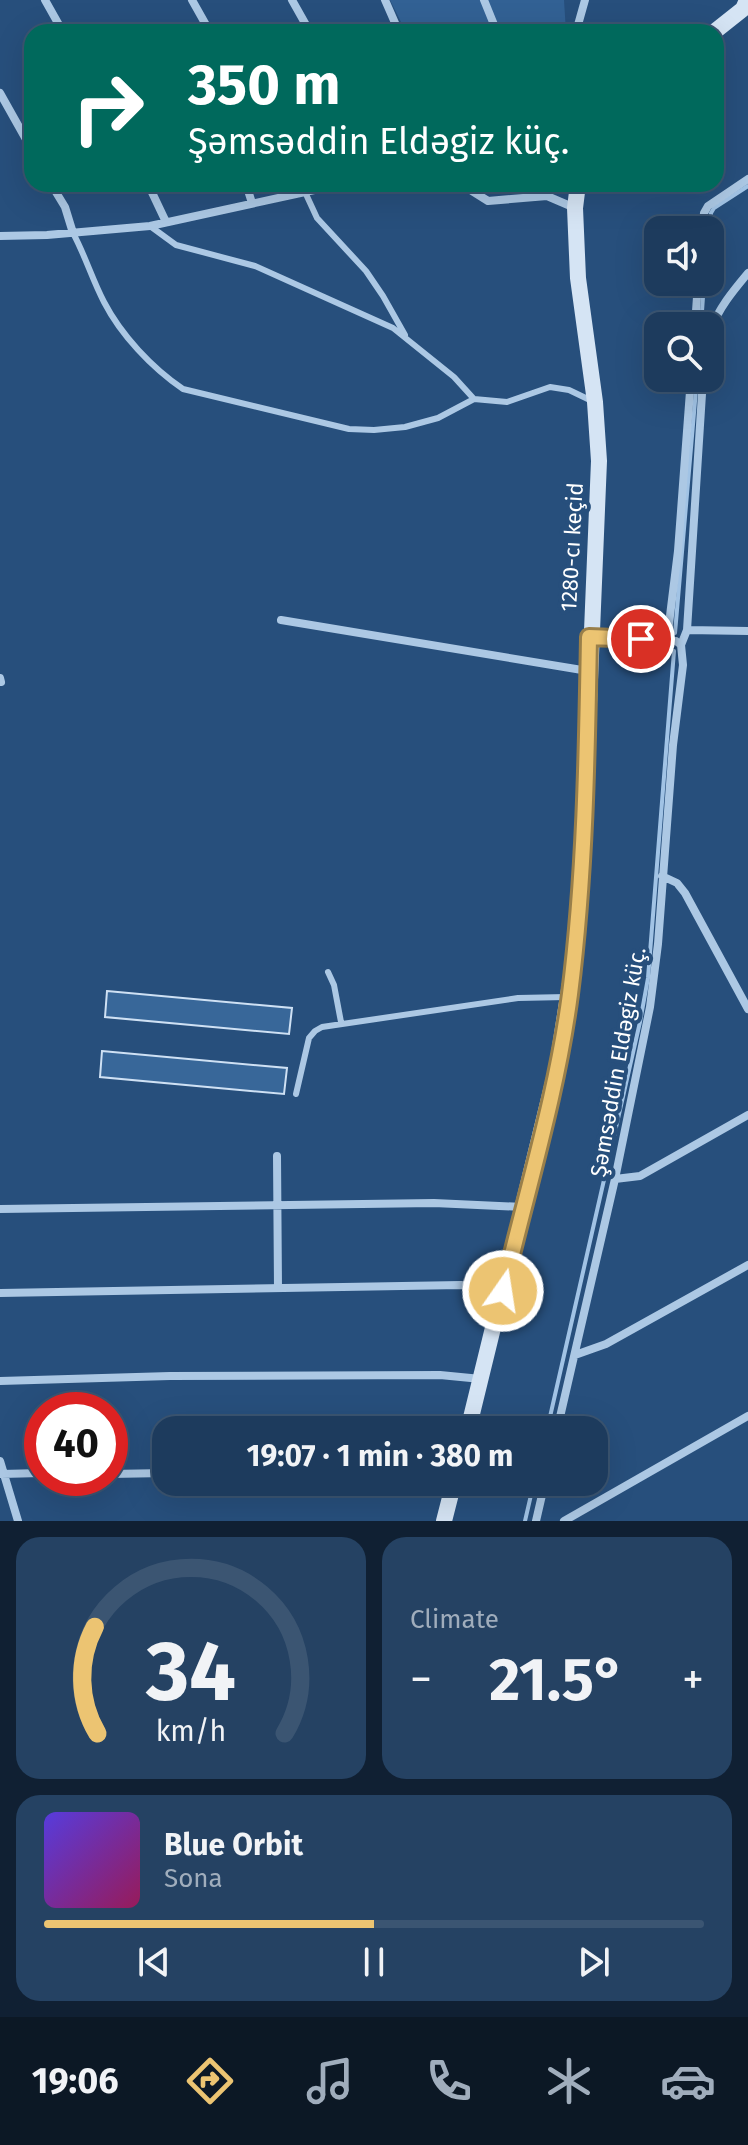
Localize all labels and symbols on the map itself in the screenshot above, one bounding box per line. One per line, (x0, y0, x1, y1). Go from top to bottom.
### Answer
street label: 1280-cı keçid (555, 482, 589, 612)
pin (607, 605, 675, 673)
street label: Şəmsəddin Eldəgiz küç. (584, 945, 652, 1179)
position arrow (461, 1249, 545, 1333)
speed limit sign: 40 (24, 1392, 128, 1496)

